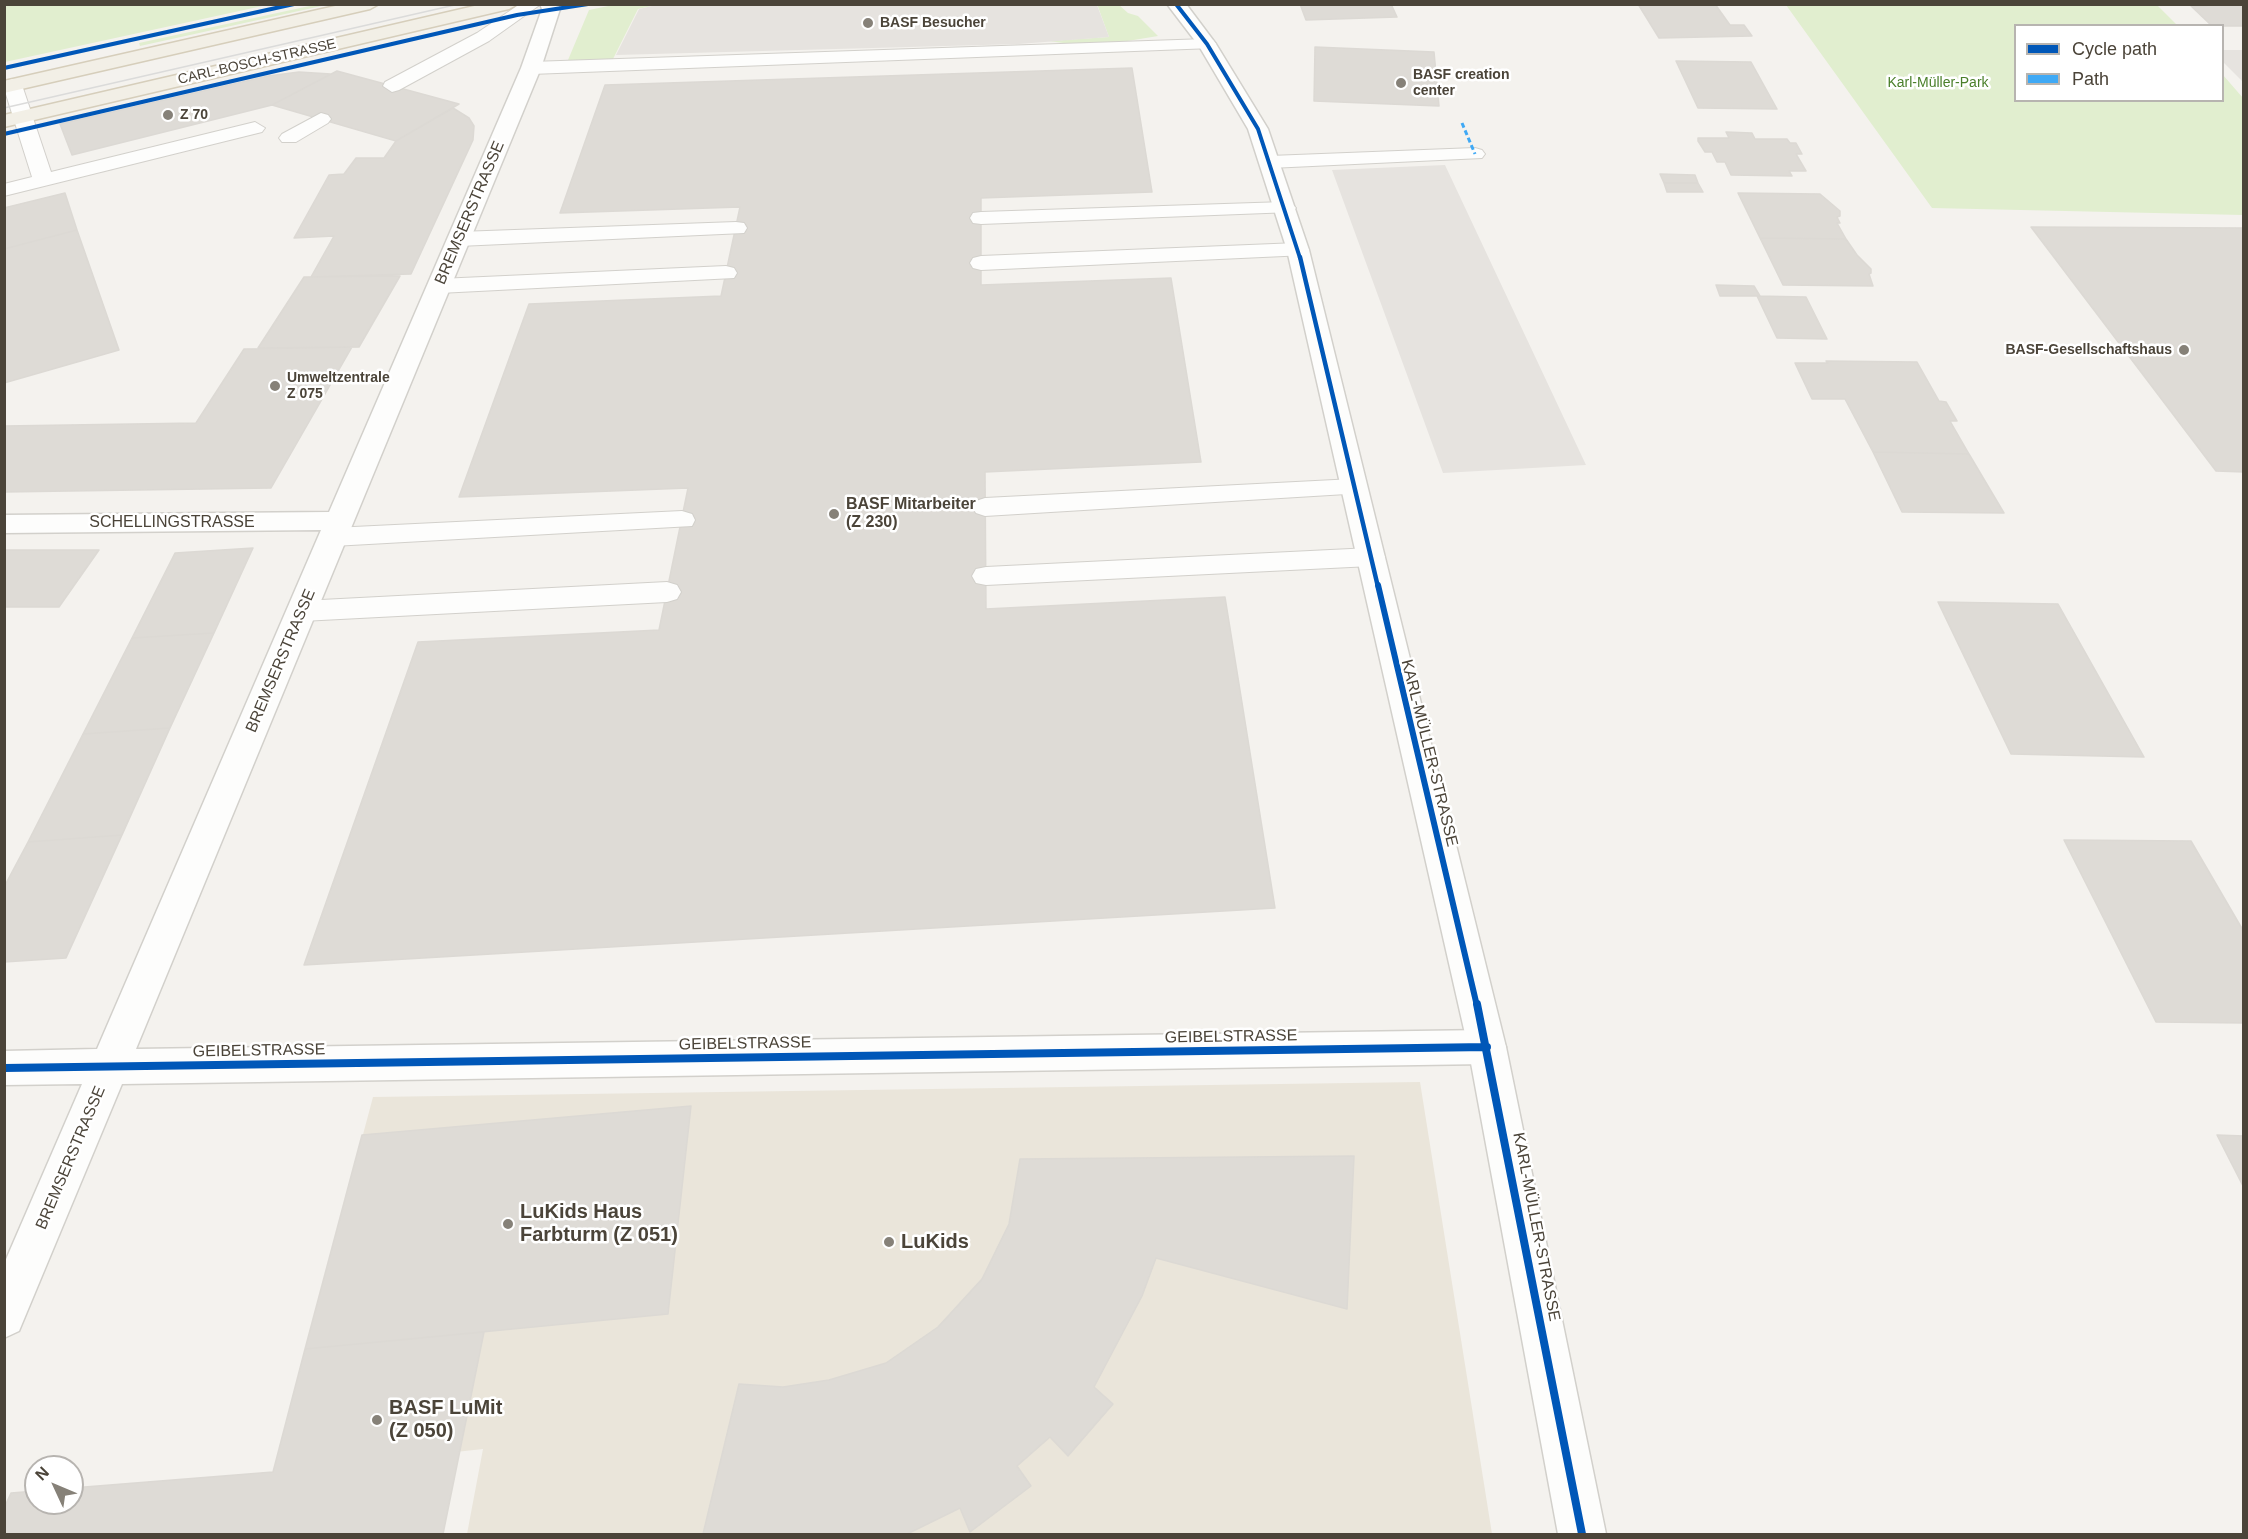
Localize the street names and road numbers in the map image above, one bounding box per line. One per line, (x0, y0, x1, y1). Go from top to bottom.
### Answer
street label: CARL-BOSCH-STRASSE (176, 36, 338, 88)
street label: BREMSERSTRASSE (431, 138, 509, 288)
street label: SCHELLINGSTRASSE (89, 513, 255, 533)
street label: BREMSERSTRASSE (242, 586, 320, 736)
street label: KARL-MÜLLER-STRASSE (1396, 658, 1462, 848)
street label: GEIBELSTRASSE (1165, 1026, 1297, 1048)
street label: GEIBELSTRASSE (679, 1033, 811, 1055)
street label: GEIBELSTRASSE (193, 1040, 325, 1062)
street label: BREMSERSTRASSE (32, 1083, 110, 1233)
street label: KARL-MÜLLER-STRASSE (1508, 1131, 1564, 1323)

